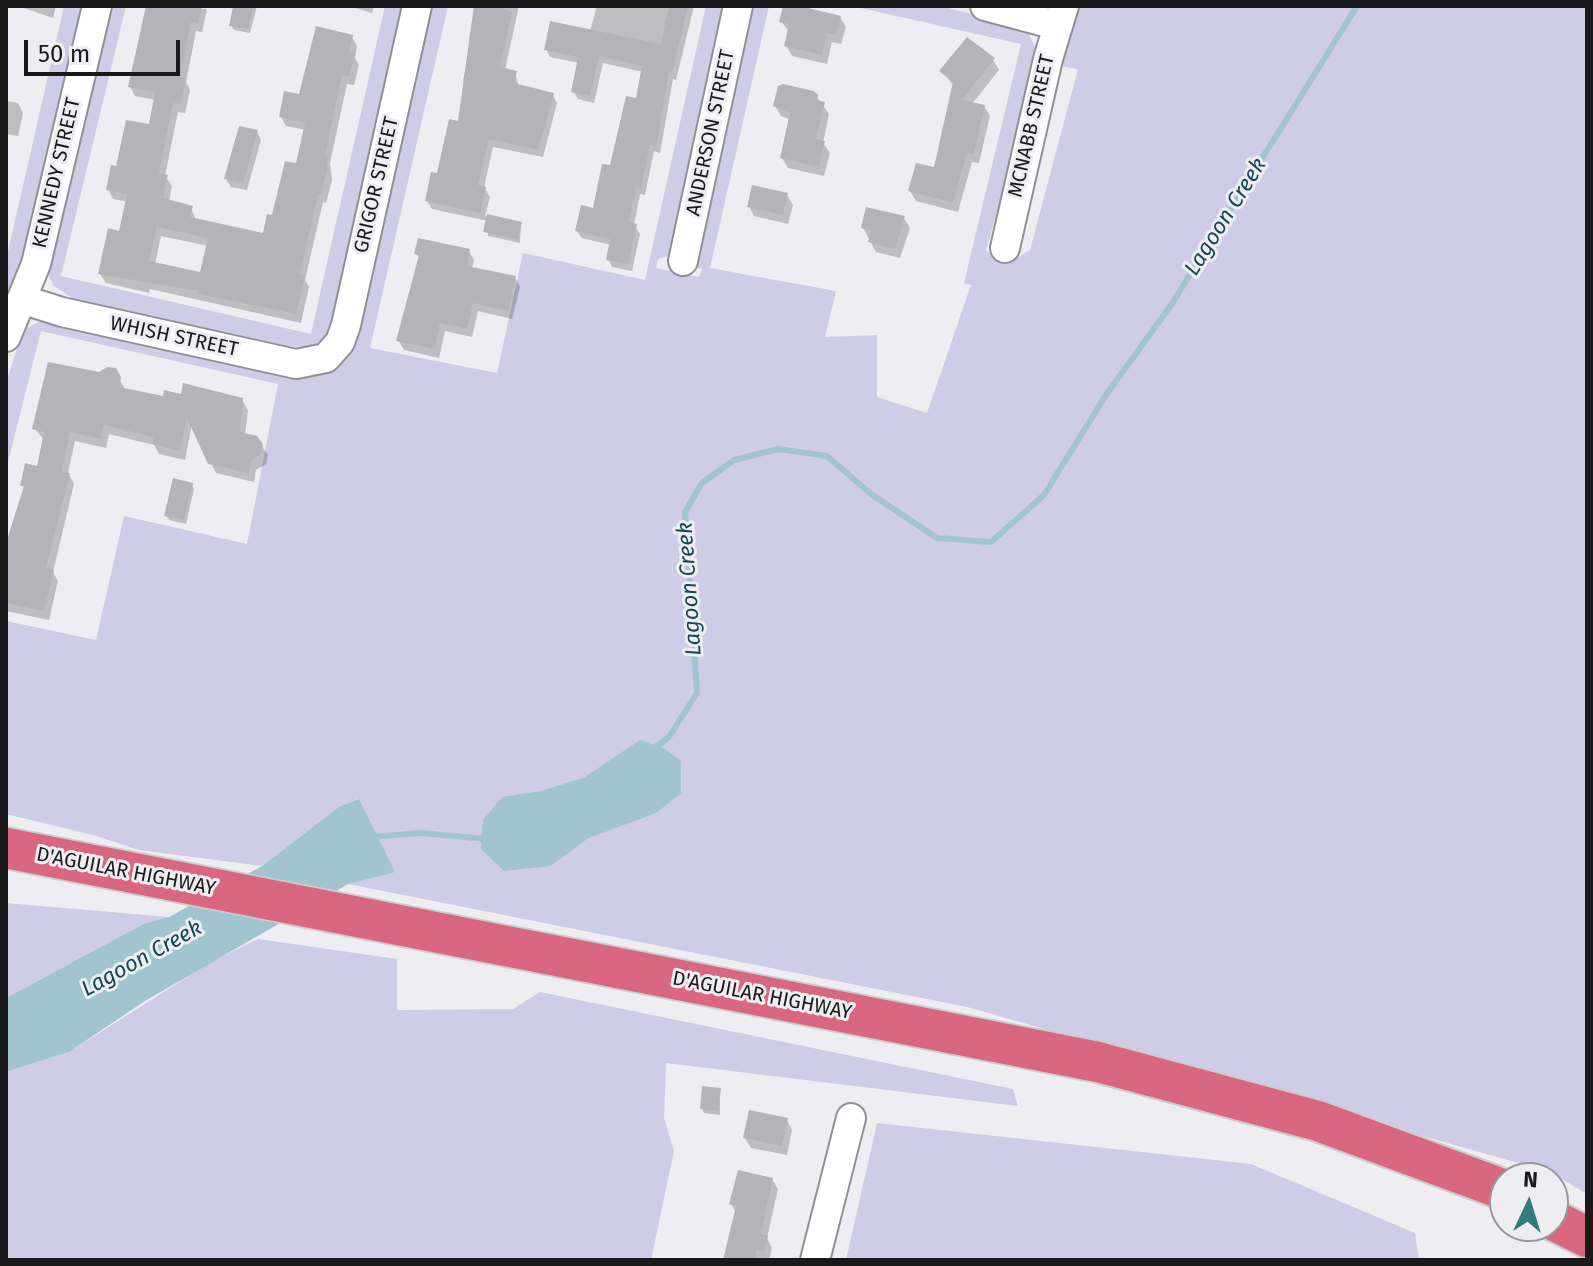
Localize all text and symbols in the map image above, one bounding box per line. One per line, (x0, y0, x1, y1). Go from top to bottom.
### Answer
scale bar (28, 24, 184, 74)
text: 50 m (38, 40, 90, 68)
street label: ANDERSON STREET (682, 48, 740, 218)
street label: MCNABB STREET (1004, 52, 1060, 200)
street label: KENNEDY STREET (28, 95, 86, 251)
street label: GRIGOR STREET (350, 115, 404, 255)
water label: Lagoon Creek (1179, 153, 1273, 281)
street label: WHISH STREET (108, 312, 240, 362)
water label: Lagoon Creek (672, 521, 708, 657)
street label: D'AGUILAR HIGHWAY (34, 843, 218, 901)
water label: Lagoon Creek (77, 915, 207, 1003)
street label: D'AGUILAR HIGHWAY (670, 967, 854, 1025)
north arrow (1489, 1162, 1569, 1242)
text: N (1522, 1166, 1539, 1194)

